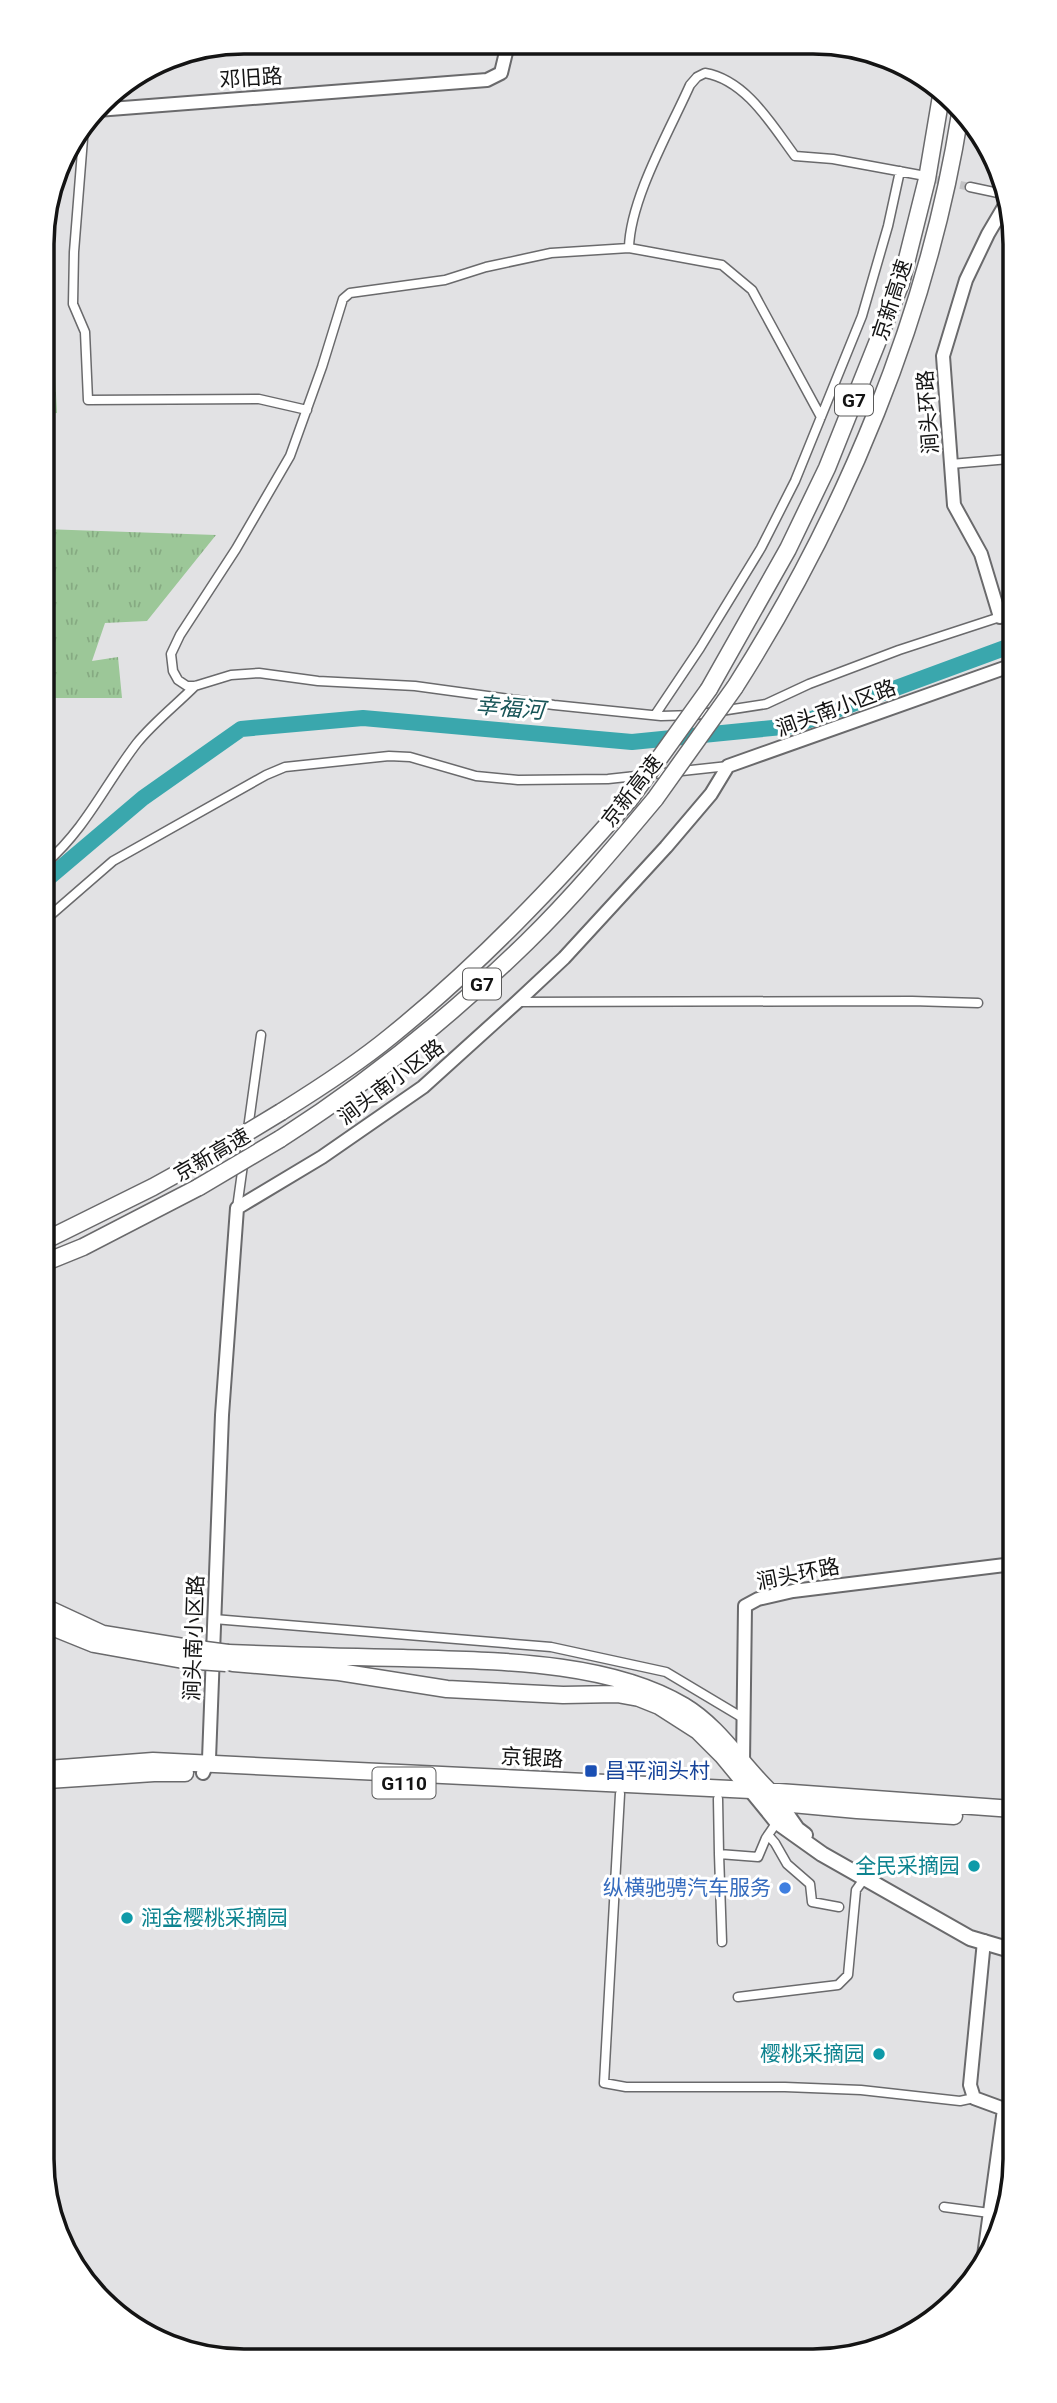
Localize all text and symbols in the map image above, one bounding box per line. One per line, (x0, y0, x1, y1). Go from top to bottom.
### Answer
street label: 邓旧路 (219, 64, 283, 92)
street label: 京新高速 (868, 256, 916, 344)
street label: 涧头环路 (913, 369, 943, 455)
road number: G7 (835, 384, 873, 416)
street label: 涧头南小区路 (773, 675, 899, 741)
water label: 幸福河 (474, 692, 550, 725)
street label: 京新高速 (597, 751, 667, 831)
road number: G7 (463, 968, 501, 1000)
street label: 涧头南小区路 (333, 1035, 449, 1129)
street label: 京新高速 (170, 1124, 254, 1186)
street label: 涧头环路 (754, 1554, 842, 1594)
street label: 涧头南小区路 (180, 1575, 208, 1701)
street label: 京银路 (500, 1744, 564, 1772)
place label: 昌平涧头村 (605, 1759, 710, 1783)
marker: 昌平涧头村 (583, 1763, 599, 1779)
road number: G110 (372, 1768, 436, 1798)
place label: 全民采摘园 (855, 1854, 960, 1878)
marker: 全民采摘园 (966, 1858, 982, 1874)
place label: 纵横驰骋汽车服务 (603, 1876, 771, 1900)
marker: 纵横驰骋汽车服务 (777, 1880, 793, 1896)
place label: 润金樱桃采摘园 (141, 1906, 288, 1930)
marker: 润金樱桃采摘园 (119, 1910, 135, 1926)
place label: 樱桃采摘园 (760, 2042, 865, 2066)
marker: 樱桃采摘园 (871, 2046, 887, 2062)

